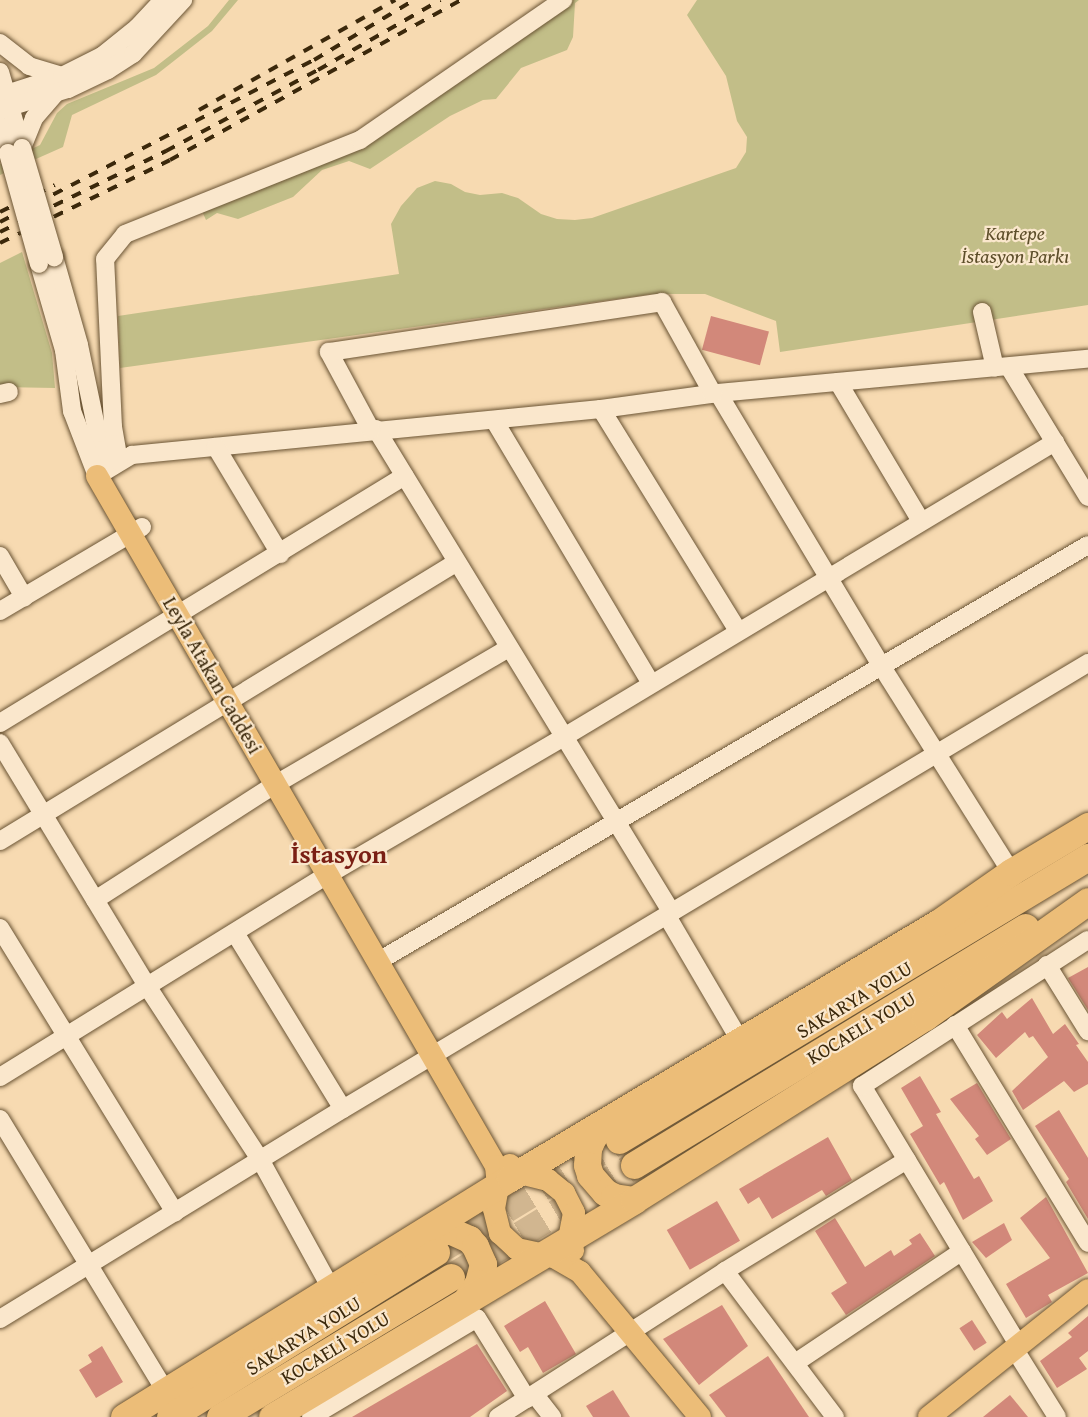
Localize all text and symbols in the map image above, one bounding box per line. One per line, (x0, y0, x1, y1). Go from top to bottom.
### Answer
park label: Kartepe İstasyon Parkı (961, 221, 1069, 268)
street label: Leyla Atakan Caddesi (158, 592, 268, 758)
district label: İstasyon (291, 838, 387, 870)
street label: SAKARYA YOLU (792, 955, 916, 1043)
street label: KOCAELİ YOLU (802, 985, 920, 1069)
street label: SAKARYA YOLU (241, 1290, 365, 1380)
street label: KOCAELİ YOLU (276, 1305, 394, 1389)

